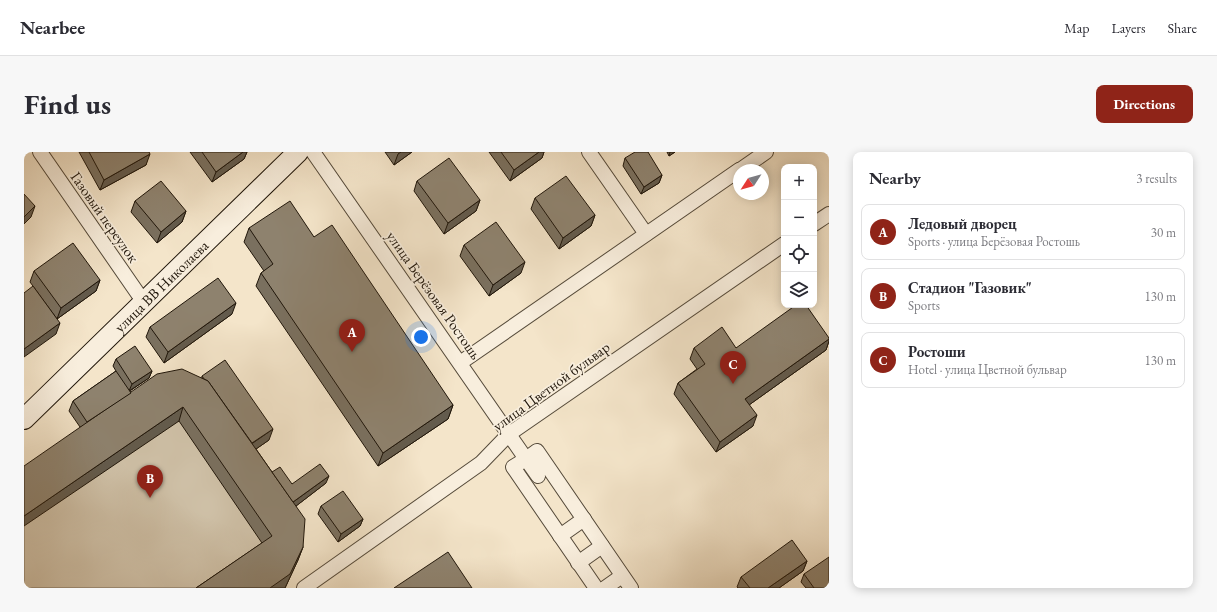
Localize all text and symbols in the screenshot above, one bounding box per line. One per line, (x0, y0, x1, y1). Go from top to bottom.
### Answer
text: Nearbee (20, 15, 85, 40)
text: Map (1064, 19, 1089, 37)
text: Layers (1111, 19, 1146, 37)
text: Share (1168, 19, 1197, 37)
button: Directions (1096, 85, 1193, 123)
text: Find us (24, 86, 111, 122)
north arrow (733, 164, 769, 200)
map controls (781, 164, 817, 308)
button: + (781, 164, 817, 200)
text: Nearby (869, 167, 921, 189)
street label: Газовый переулок (67, 168, 143, 266)
text: 3 results (1136, 170, 1177, 187)
button: − (781, 200, 817, 236)
text: Ледовый дворец (908, 214, 1017, 233)
text: A (878, 224, 888, 241)
text: 30 m (1151, 224, 1176, 241)
street label: улица Берёзовая Ростошь (382, 227, 486, 363)
text: Sports · улица Берёзовая Ростошь (908, 233, 1080, 250)
street label: улица ВВ Николаева (110, 236, 212, 336)
button: locate (781, 236, 817, 272)
button: layers (781, 272, 817, 308)
text: Стадион "Газовик" (908, 278, 1032, 297)
text: B (879, 288, 887, 305)
text: 130 m (1145, 288, 1176, 305)
text: Sports (908, 297, 940, 314)
pin: A (339, 319, 365, 352)
your location (411, 327, 431, 347)
street label: улица Цветной бульвар (489, 337, 614, 435)
text: Ростоши (908, 342, 966, 361)
pin: C (720, 351, 746, 384)
text: C (878, 352, 888, 369)
text: 130 m (1145, 352, 1176, 369)
text: Hotel · улица Цветной бульвар (908, 361, 1067, 378)
pin: B (137, 465, 163, 498)

